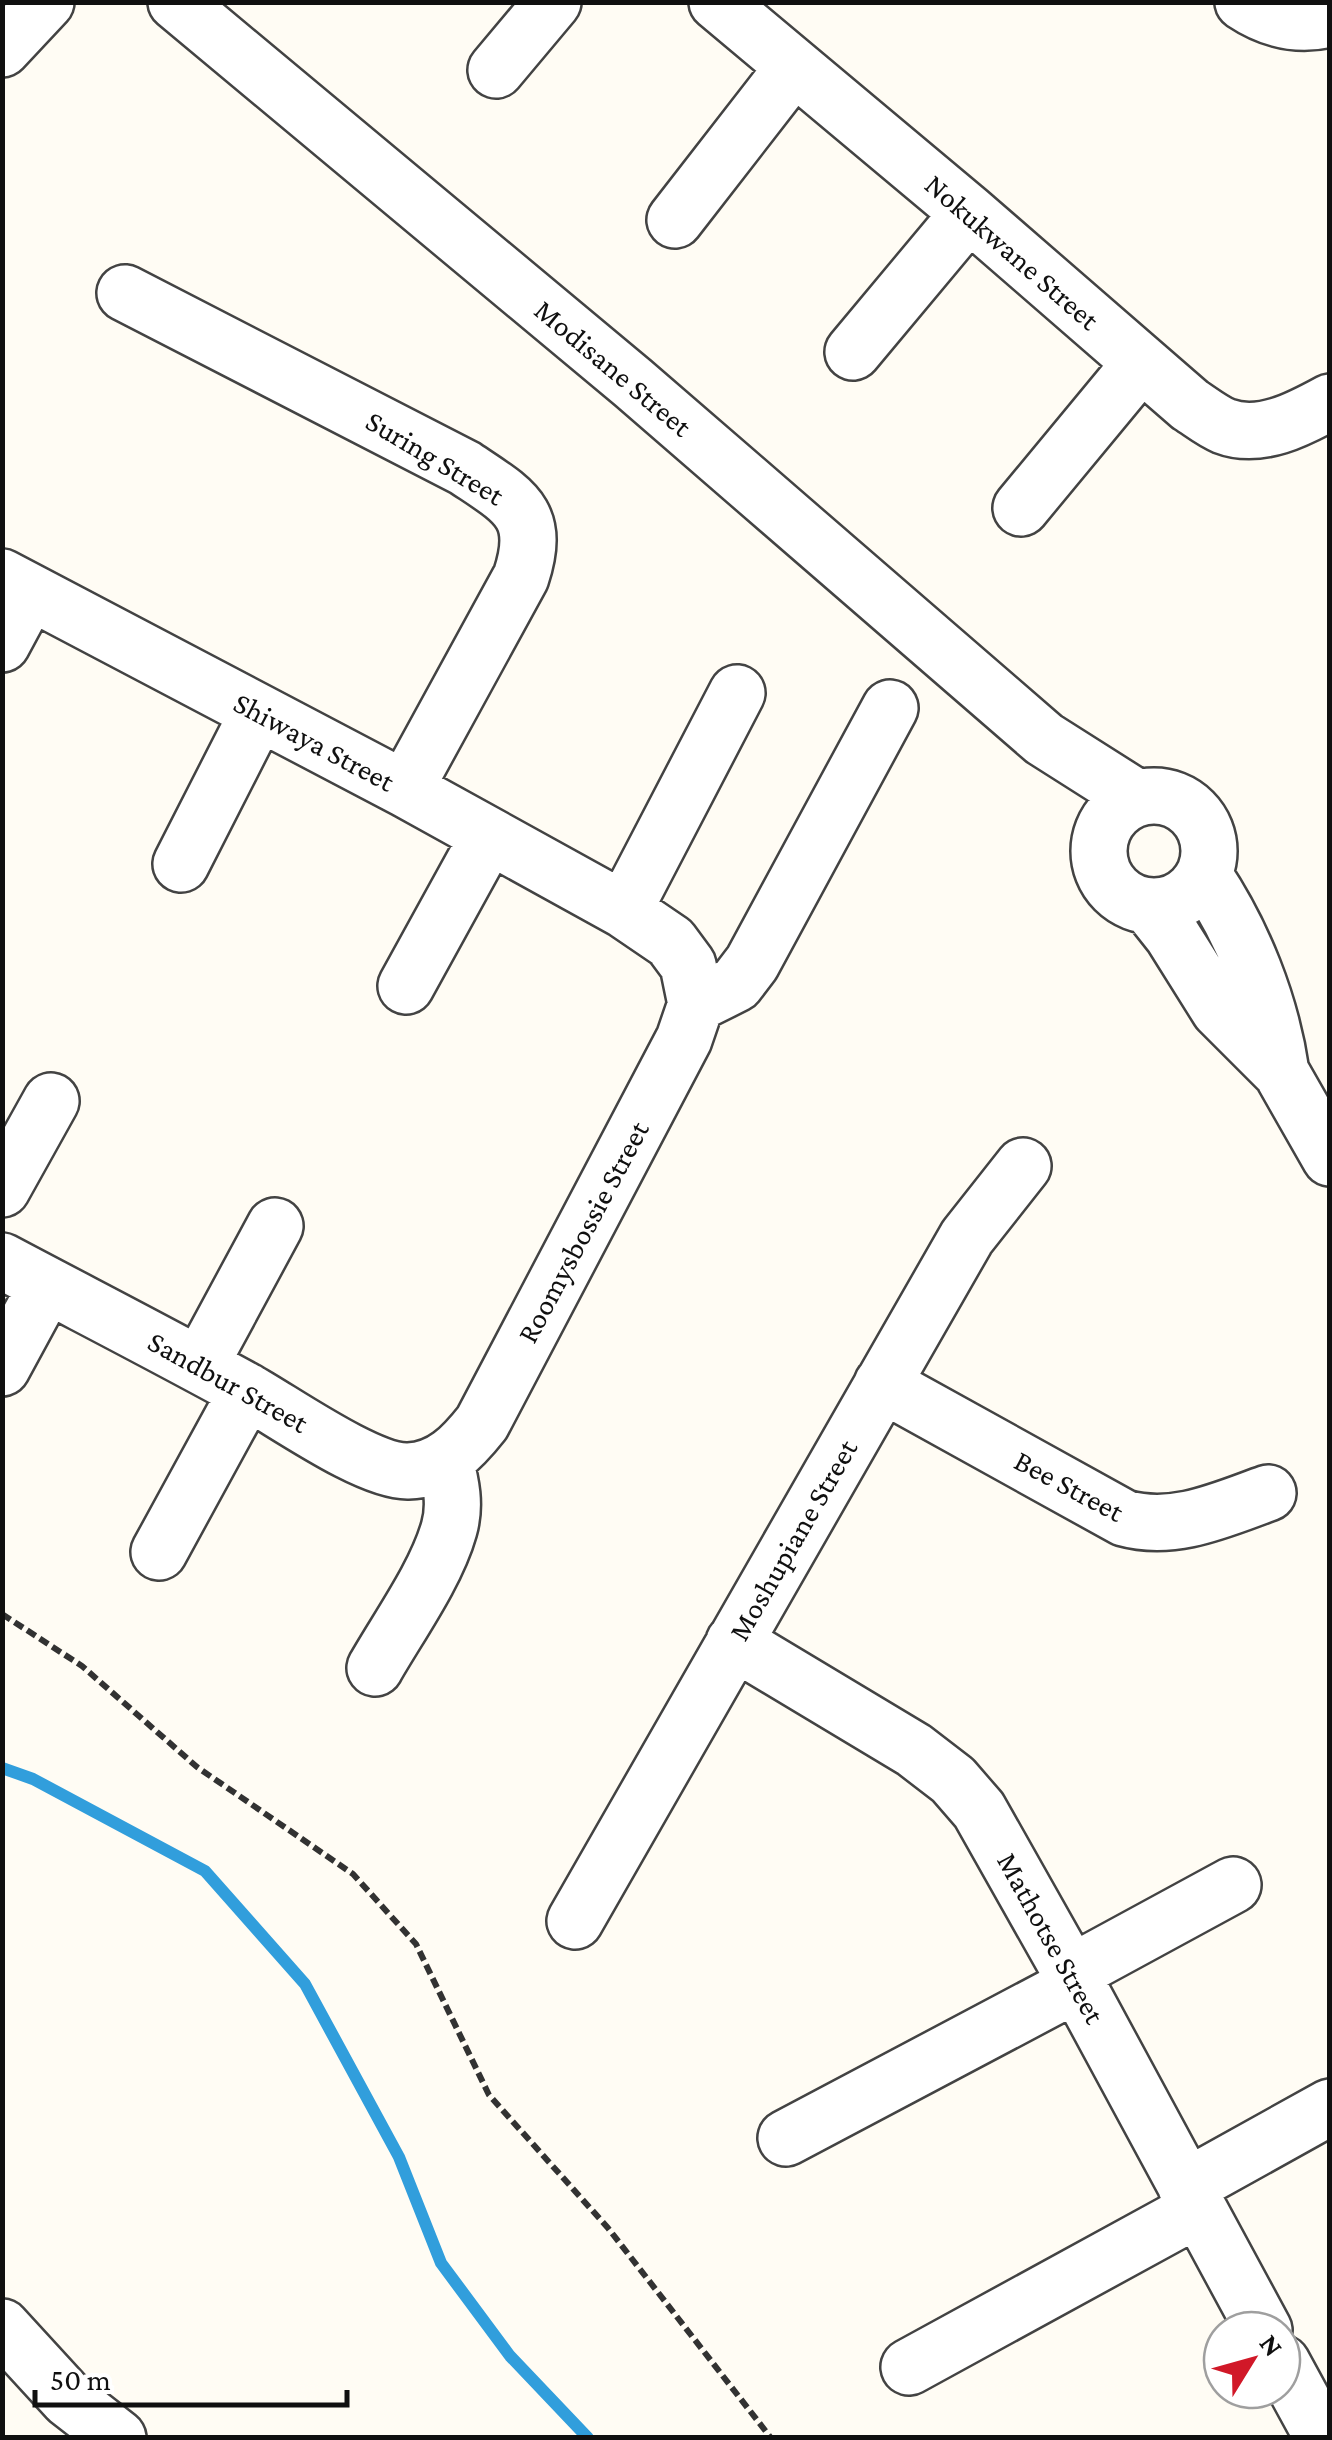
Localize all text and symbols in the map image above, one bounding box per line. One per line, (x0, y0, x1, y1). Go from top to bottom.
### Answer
street label: Nokukwane Street (919, 167, 1107, 337)
street label: Modisane Street (528, 293, 699, 443)
street label: Suring Street (360, 404, 511, 513)
street label: Shiwaya Street (228, 685, 401, 799)
street label: Roomysbossie Street (510, 1114, 656, 1349)
street label: Sandbur Street (143, 1324, 315, 1440)
street label: Moshupiane Street (722, 1433, 865, 1646)
street label: Bee Street (1009, 1443, 1130, 1528)
street label: Mathotse Street (991, 1847, 1112, 2030)
north arrow (1202, 2310, 1302, 2410)
text: N (1253, 2328, 1290, 2362)
scale bar (35, 2345, 348, 2407)
text: 50 m (50, 2363, 111, 2396)

